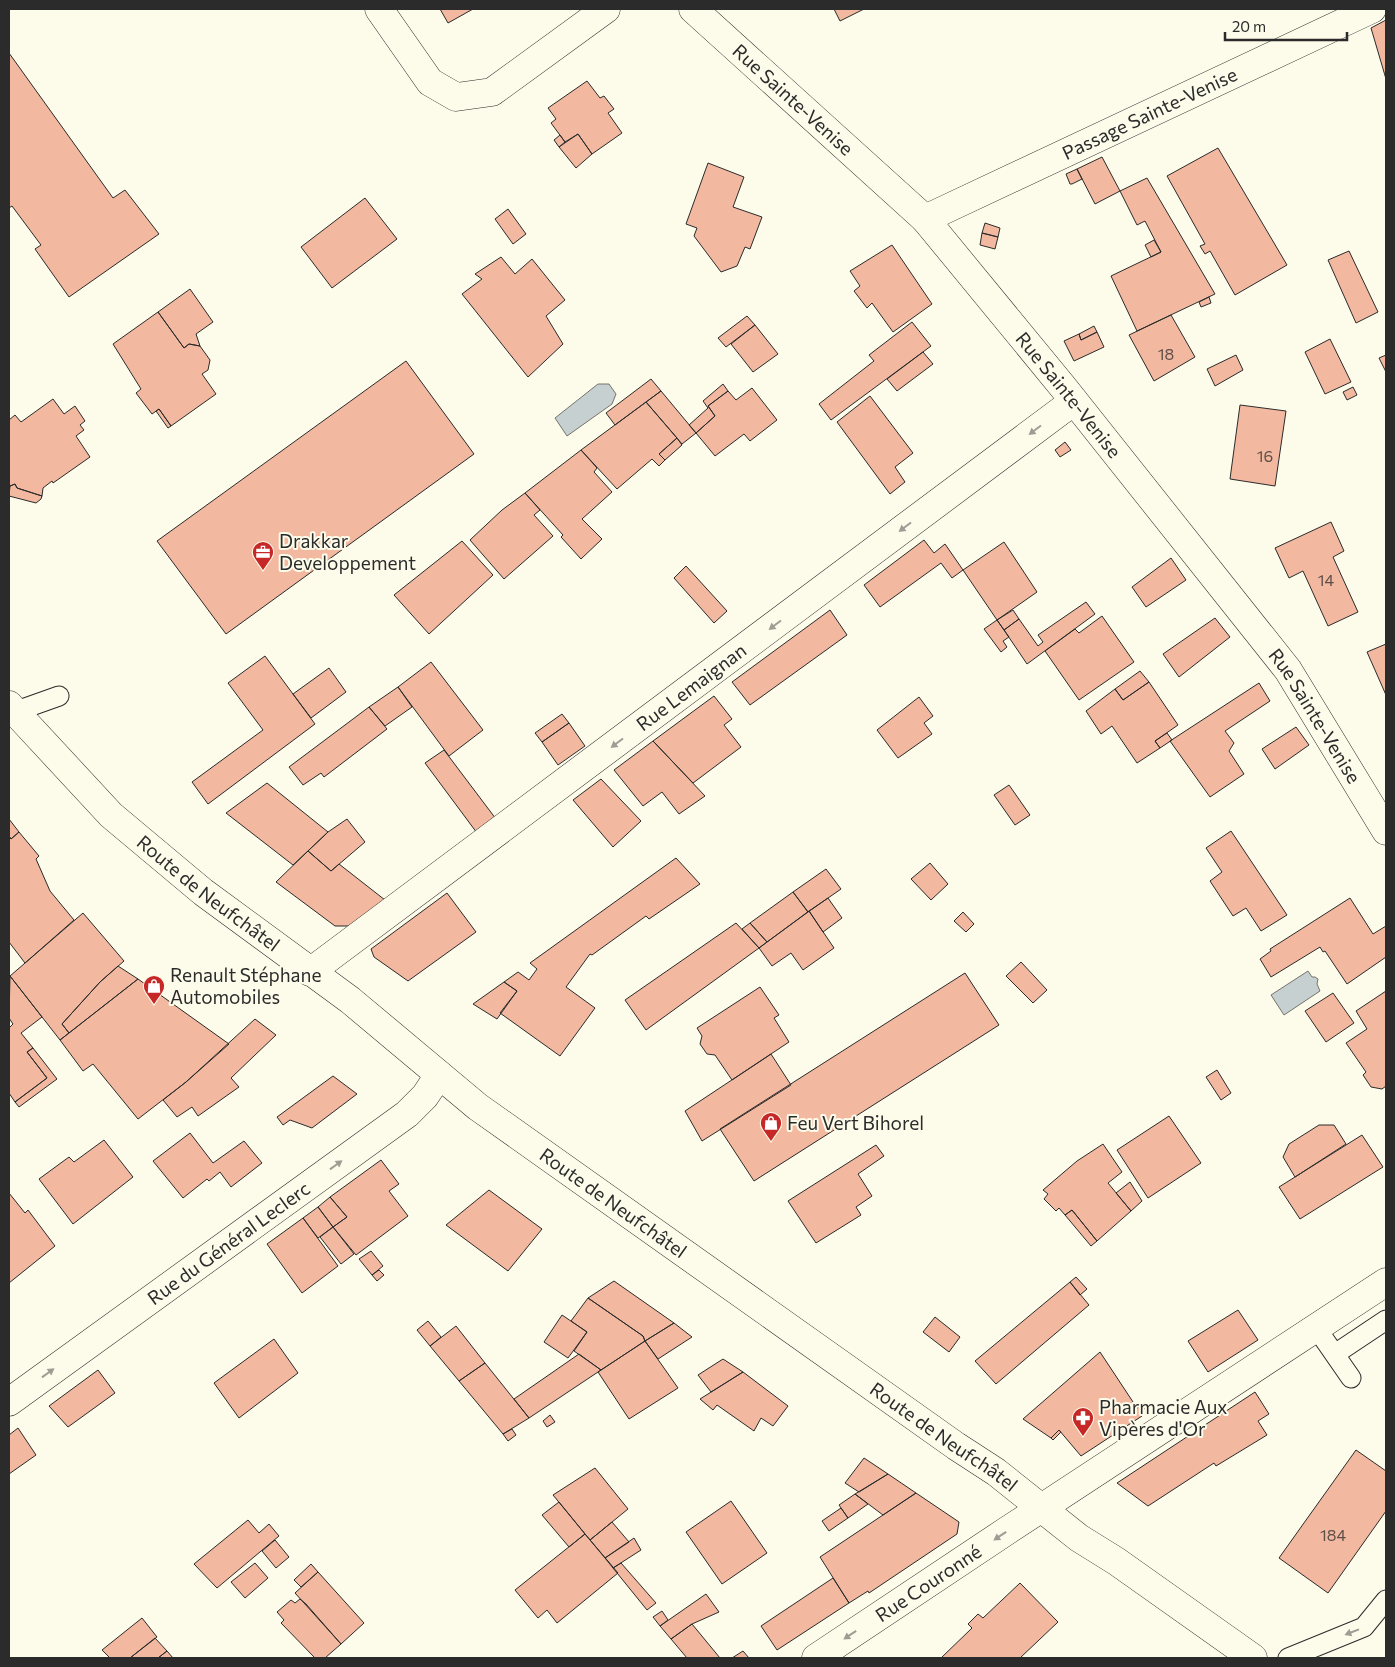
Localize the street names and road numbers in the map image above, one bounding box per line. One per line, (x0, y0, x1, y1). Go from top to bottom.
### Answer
street label: Rue Sainte-Venise (728, 39, 859, 160)
street label: Passage Sainte-Venise (1058, 62, 1240, 164)
street label: Rue Sainte-Venise (1012, 327, 1127, 462)
street label: Rue Lemaignan (632, 638, 750, 735)
street label: Rue Sainte-Venise (1264, 644, 1366, 787)
street label: Route de Neufchâtel (133, 830, 285, 956)
street label: Route de Neufchâtel (536, 1143, 691, 1262)
street label: Rue du Général Leclerc (143, 1176, 314, 1309)
street label: Route de Neufchâtel (866, 1377, 1023, 1496)
street label: Rue Couronné (871, 1539, 985, 1626)

